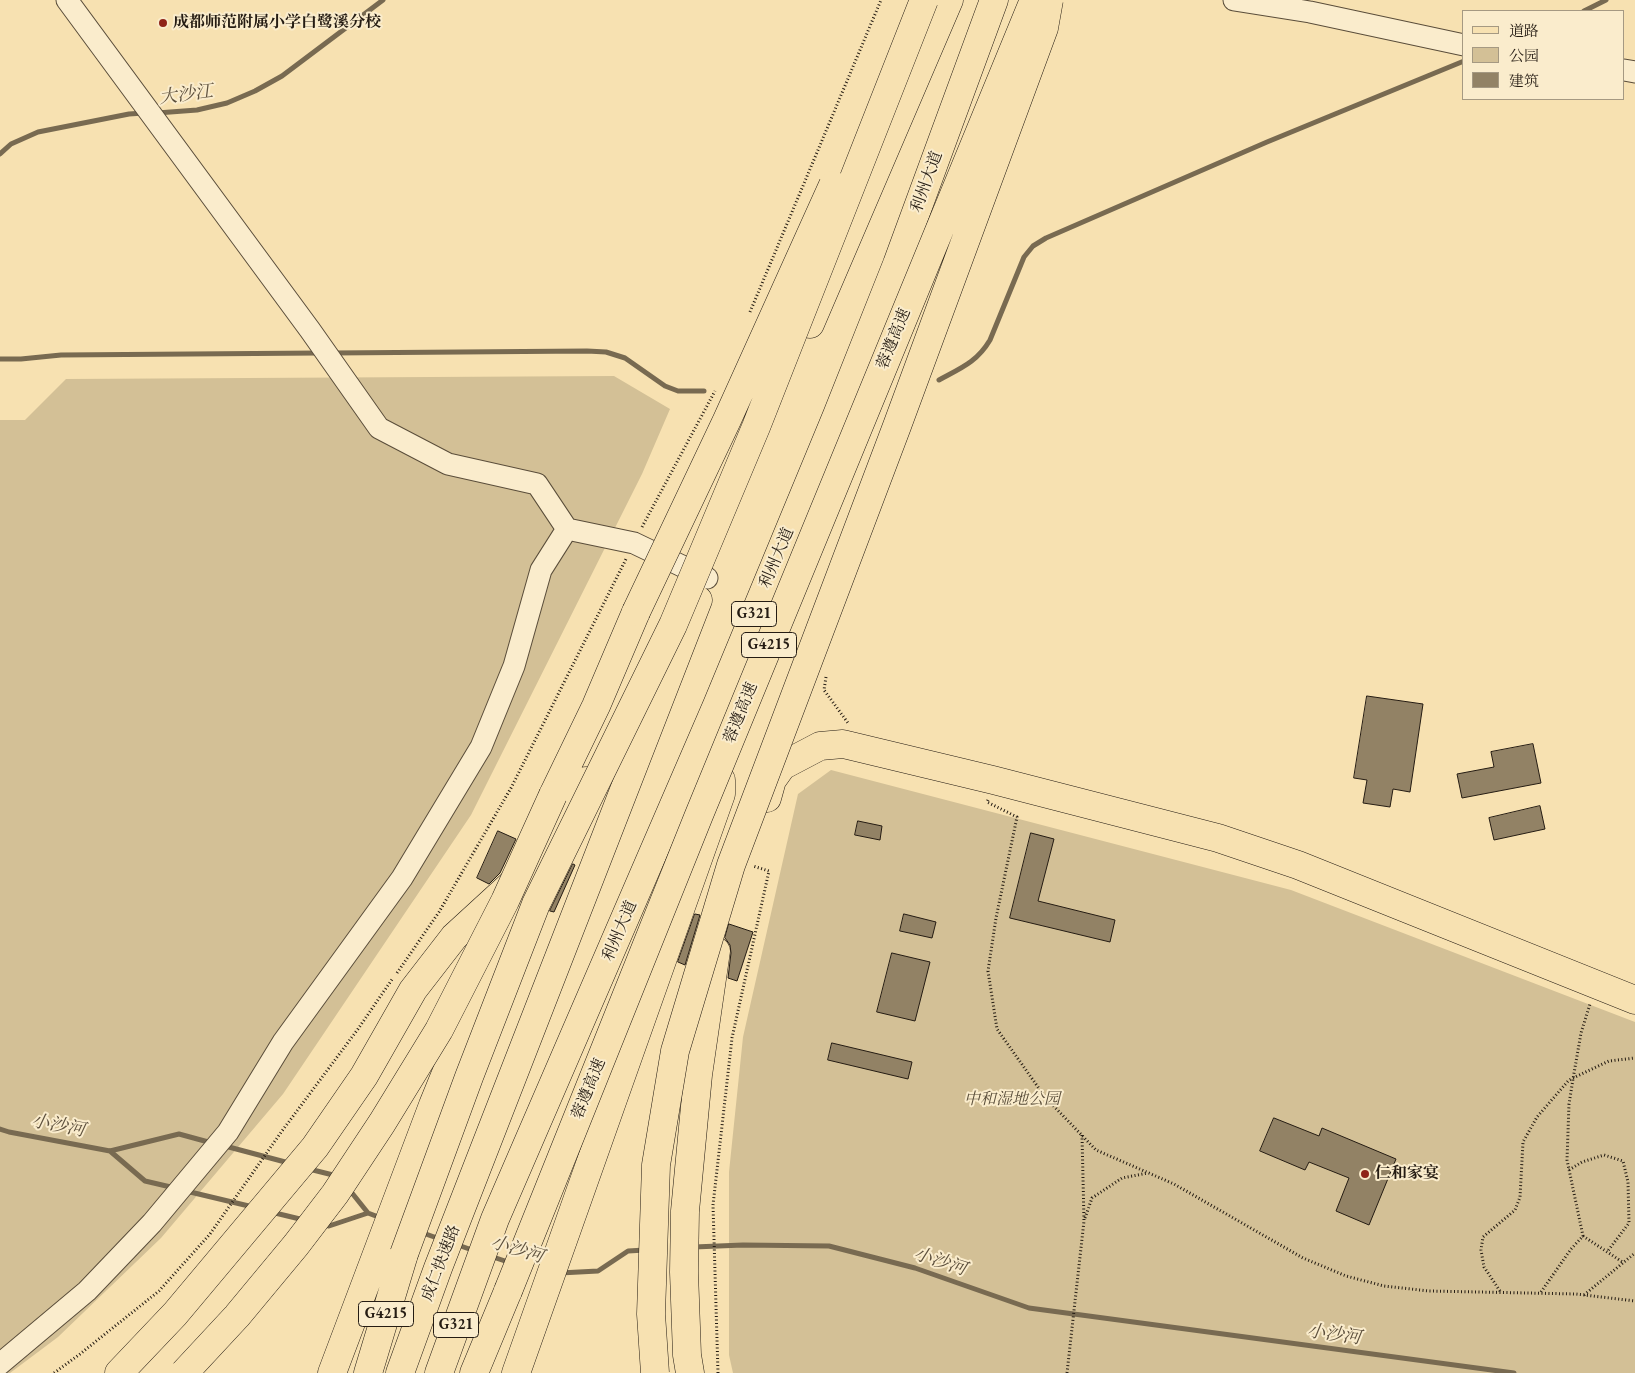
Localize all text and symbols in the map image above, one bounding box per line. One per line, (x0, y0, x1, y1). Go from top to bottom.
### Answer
legend (1462, 10, 1625, 100)
place label: 成都师范附属小学白鹭溪分校 (173, 13, 381, 33)
marker: 成都师范附属小学白鹭溪分校 (157, 17, 169, 29)
text: 道路 (1509, 21, 1539, 40)
text: 公园 (1509, 46, 1539, 65)
text: 建筑 (1509, 71, 1539, 90)
water label: 大沙江 (158, 81, 214, 109)
street label: 利州大道 (907, 149, 947, 215)
street label: 蓉遵高速 (873, 306, 915, 372)
street label: 利州大道 (756, 525, 798, 591)
road number: G321 (732, 602, 776, 626)
road number: G4215 (742, 632, 796, 658)
street label: 蓉遵高速 (720, 680, 762, 746)
street label: 利州大道 (599, 898, 641, 964)
street label: 蓉遵高速 (568, 1056, 610, 1122)
park label: 中和湿地公园 (964, 1090, 1060, 1110)
water label: 小沙河 (29, 1110, 87, 1142)
place label: 仁和家宴 (1375, 1164, 1439, 1184)
marker: 仁和家宴 (1359, 1168, 1371, 1180)
street label: 成仁快速路 (418, 1222, 464, 1304)
water label: 小沙河 (488, 1232, 546, 1268)
water label: 小沙河 (911, 1243, 969, 1281)
road number: G4215 (358, 1302, 414, 1326)
road number: G321 (434, 1312, 478, 1338)
water label: 小沙河 (1306, 1321, 1362, 1349)

